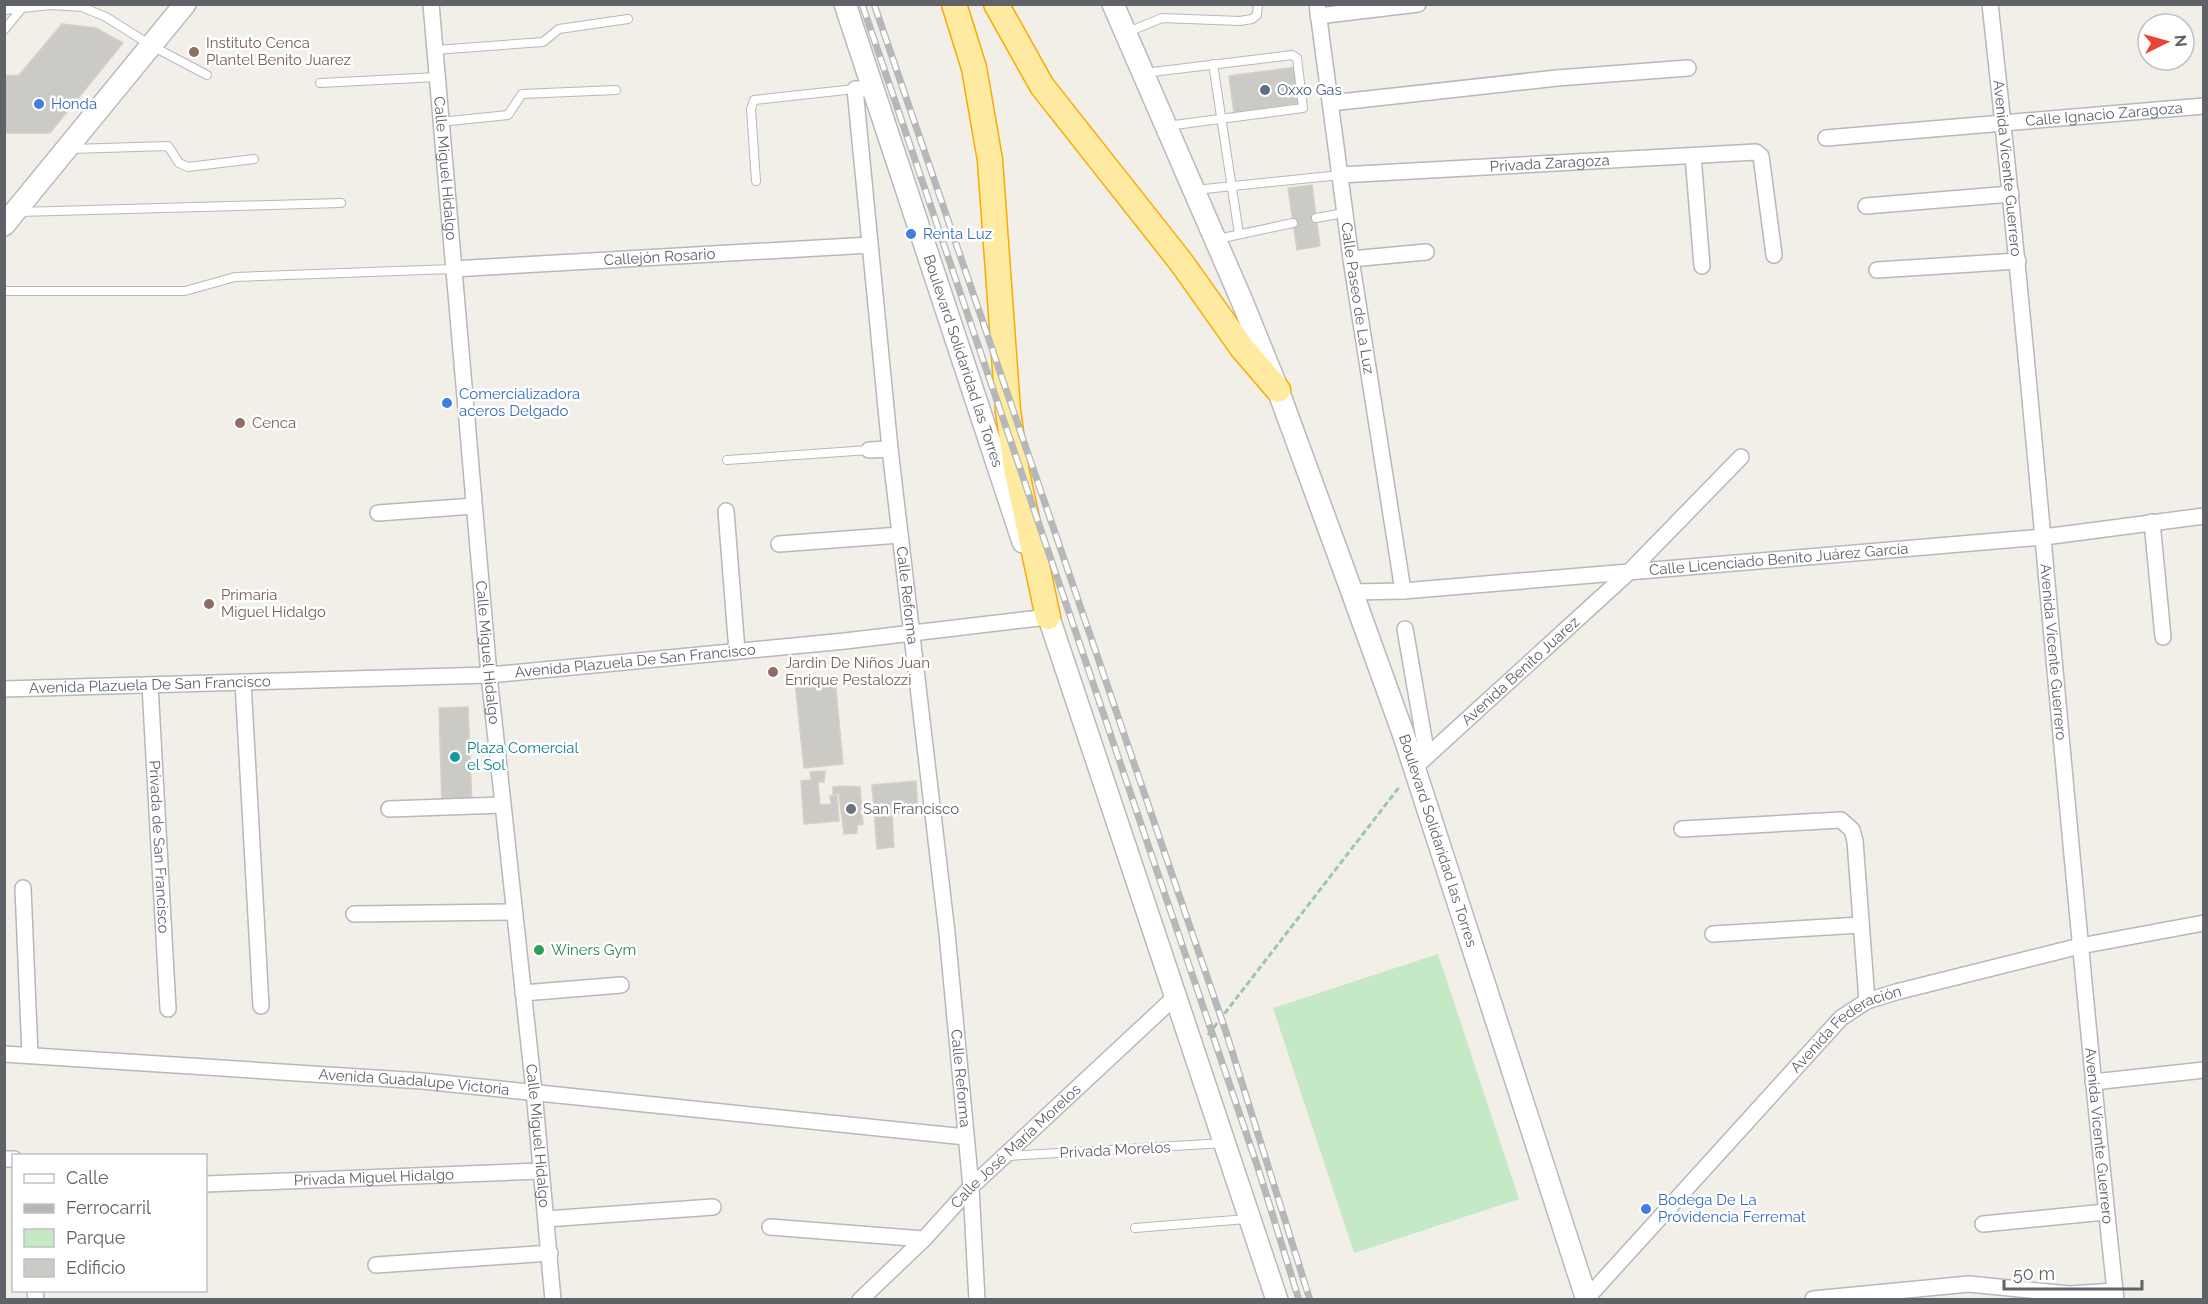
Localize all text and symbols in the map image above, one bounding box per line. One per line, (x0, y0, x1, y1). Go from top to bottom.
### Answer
north arrow (2136, 12, 2196, 72)
place label: Instituto Cenca Plantel Benito Juarez (206, 34, 351, 69)
text: N (2170, 34, 2190, 48)
marker: Instituto Cenca Plantel Benito Juarez (187, 45, 201, 59)
street label: Avenida Vicente Guerrero (1989, 79, 2025, 257)
place label: Oxxo Gas (1277, 81, 1342, 99)
marker: Oxxo Gas (1258, 83, 1272, 97)
place label: Honda (51, 95, 97, 113)
street label: Calle Miguel Hidalgo (430, 96, 460, 241)
marker: Honda (32, 97, 46, 111)
street label: Calle Ignacio Zaragoza (2024, 99, 2184, 130)
street label: Privada Zaragoza (1489, 151, 1610, 176)
street label: Calle Paseo de La Luz (1337, 221, 1378, 375)
place label: Renta Luz (923, 225, 992, 243)
marker: Renta Luz (904, 227, 918, 241)
street label: Callejón Rosario (603, 245, 716, 269)
street label: Boulevard Solidaridad las Torres (920, 252, 1007, 470)
place label: Comercializadora aceros Delgado (459, 385, 580, 420)
marker: Comercializadora aceros Delgado (440, 396, 454, 410)
place label: Cenca (252, 414, 296, 432)
marker: Cenca (233, 416, 247, 430)
street label: Calle Licenciado Benito Juárez García (1648, 539, 1909, 579)
street label: Calle Reforma (893, 545, 922, 645)
street label: Avenida Vicente Guerrero (2036, 563, 2070, 741)
street label: Calle Miguel Hidalgo (472, 580, 503, 725)
place label: Primaria Miguel Hidalgo (221, 586, 326, 621)
marker: Primaria Miguel Hidalgo (202, 597, 216, 611)
street label: Avenida Benito Juarez (1458, 613, 1583, 729)
street label: Avenida Plazuela De San Francisco (514, 641, 757, 682)
place label: Jardin De Niños Juan Enrique Pestalozzi (785, 654, 930, 689)
marker: Jardin De Niños Juan Enrique Pestalozzi (766, 665, 780, 679)
street label: Avenida Plazuela De San Francisco (29, 672, 271, 697)
street label: Boulevard Solidaridad las Torres (1395, 732, 1481, 949)
place label: Plaza Comercial el Sol (467, 739, 579, 774)
marker: Plaza Comercial el Sol (448, 750, 462, 764)
street label: Privada de San Francisco (145, 760, 173, 934)
place label: San Francisco (863, 800, 959, 818)
marker: San Francisco (844, 802, 858, 816)
place label: Winers Gym (551, 941, 636, 959)
marker: Winers Gym (532, 943, 546, 957)
street label: Avenida Federación (1787, 982, 1903, 1077)
street label: Calle Reforma (947, 1028, 974, 1128)
street label: Avenida Vicente Guerrero (2081, 1047, 2117, 1225)
street label: Calle Miguel Hidalgo (522, 1063, 554, 1209)
street label: Avenida Guadalupe Victoria (318, 1065, 510, 1099)
street label: Calle José María Morelos (947, 1080, 1085, 1212)
street label: Privada Morelos (1059, 1138, 1171, 1162)
legend (12, 1154, 207, 1292)
street label: Privada Miguel Hidalgo (293, 1165, 454, 1190)
text: Calle (66, 1167, 109, 1188)
place label: Bodega De La Providencia Ferremat (1658, 1191, 1806, 1226)
text: Ferrocarril (66, 1197, 151, 1218)
marker: Bodega De La Providencia Ferremat (1639, 1202, 1653, 1216)
text: Parque (66, 1227, 126, 1248)
scale bar (2004, 1253, 2142, 1291)
text: Edificio (66, 1257, 126, 1278)
text: 50 m (2013, 1263, 2055, 1284)

